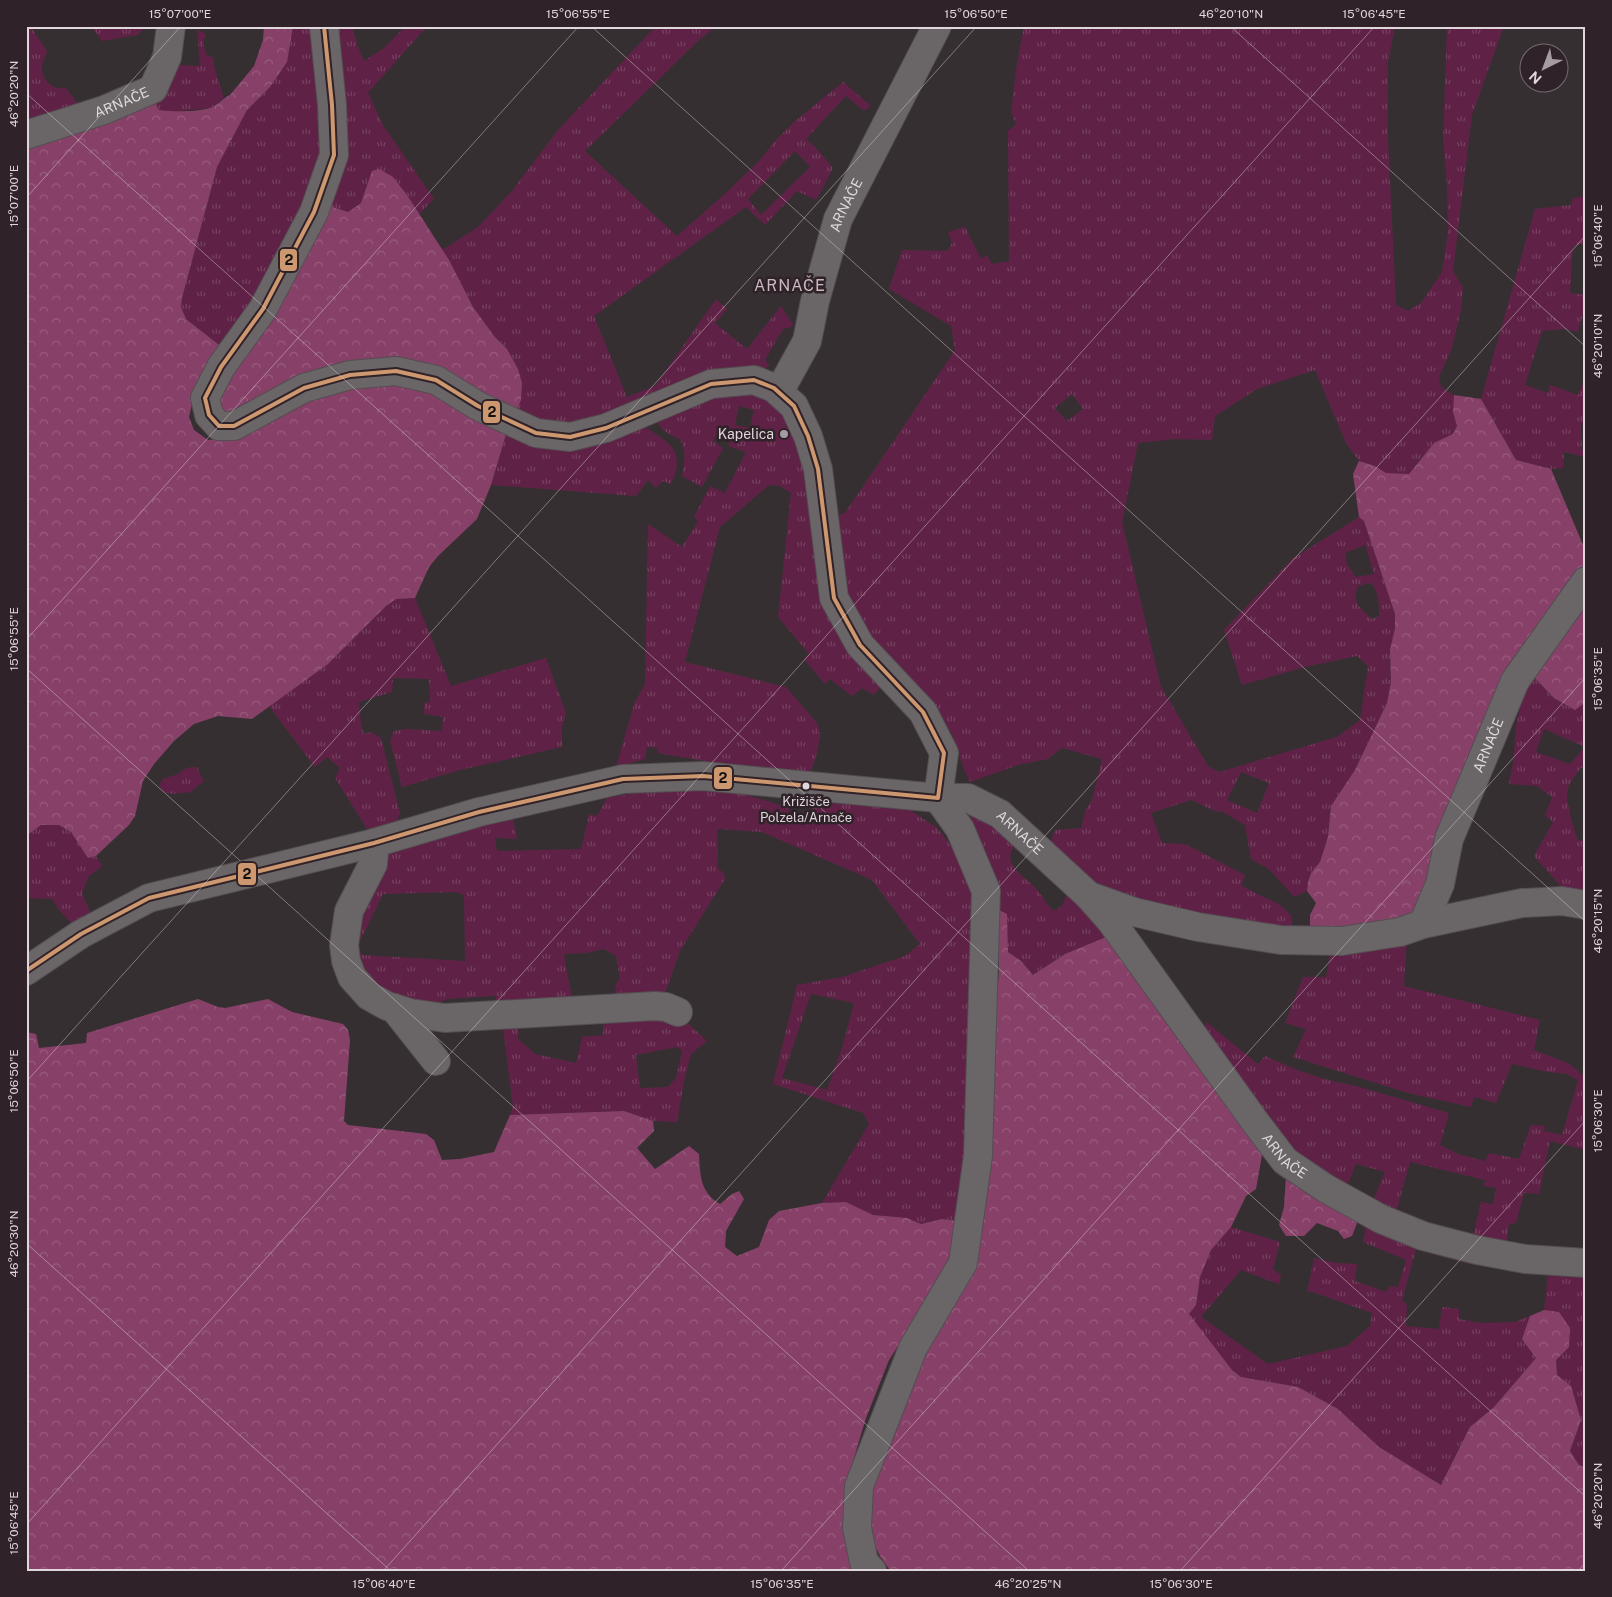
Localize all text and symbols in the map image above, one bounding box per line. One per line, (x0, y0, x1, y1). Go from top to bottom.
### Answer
text: 15°07'00"E (149, 7, 211, 21)
text: 15°06'55"E (546, 7, 610, 21)
text: 15°06'50"E (944, 7, 1008, 21)
text: 46°20'10"N (1199, 7, 1263, 21)
text: 15°06'45"E (1342, 7, 1406, 21)
north arrow (1520, 42, 1570, 92)
text: 46°20'20"N (7, 61, 21, 127)
text: N (1526, 68, 1545, 87)
street label: ARNAČE (92, 84, 151, 121)
text: 15°07'00"E (7, 165, 21, 227)
street label: ARNAČE (827, 176, 866, 234)
text: 15°06'40"E (1591, 204, 1605, 268)
line badge: 2 (279, 248, 298, 272)
text: 2 (285, 252, 294, 268)
district label: ARNAČE (754, 275, 826, 295)
text: 46°20'10"N (1591, 314, 1605, 378)
line badge: 2 (482, 400, 501, 424)
text: 2 (488, 404, 497, 420)
place label: Kapelica (718, 426, 774, 442)
marker: Kapelica (778, 428, 790, 440)
text: 15°06'55"E (7, 607, 21, 671)
text: 15°06'35"E (1591, 647, 1605, 711)
street label: ARNAČE (1470, 715, 1507, 775)
line badge: 2 (713, 766, 733, 790)
text: 2 (719, 770, 728, 786)
marker: Križišče Polzela/Arnače (801, 781, 811, 791)
place label: Križišče Polzela/Arnače (760, 794, 852, 825)
street label: ARNAČE (993, 807, 1047, 858)
line badge: 2 (237, 862, 257, 886)
text: 2 (243, 866, 252, 882)
text: 46°20'15"N (1591, 889, 1605, 953)
text: 15°06'50"E (7, 1049, 21, 1113)
text: 15°06'30"E (1591, 1089, 1605, 1153)
street label: ARNAČE (1259, 1130, 1310, 1182)
text: 46°20'30"N (7, 1210, 21, 1278)
text: 46°20'20"N (1591, 1463, 1605, 1529)
text: 15°06'45"E (7, 1491, 21, 1555)
text: 15°06'40"E (352, 1577, 416, 1591)
text: 15°06'35"E (750, 1577, 814, 1591)
text: 46°20'25"N (994, 1577, 1062, 1591)
text: 15°06'30"E (1149, 1577, 1213, 1591)

